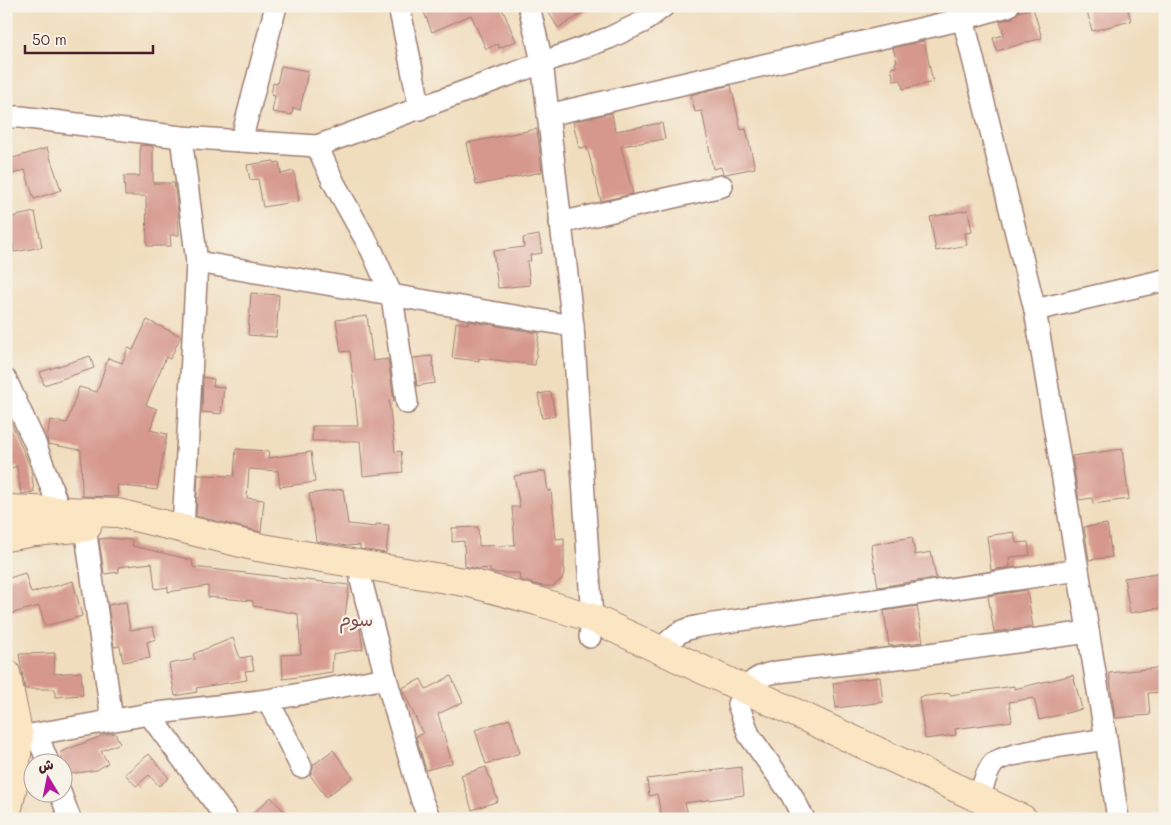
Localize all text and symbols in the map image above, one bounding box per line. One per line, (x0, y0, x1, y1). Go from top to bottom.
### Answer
scale bar (25, 22, 152, 54)
text: 50 m (32, 29, 67, 49)
district label: سوم (339, 607, 373, 634)
north arrow (22, 752, 72, 802)
text: ش (36, 754, 55, 775)

